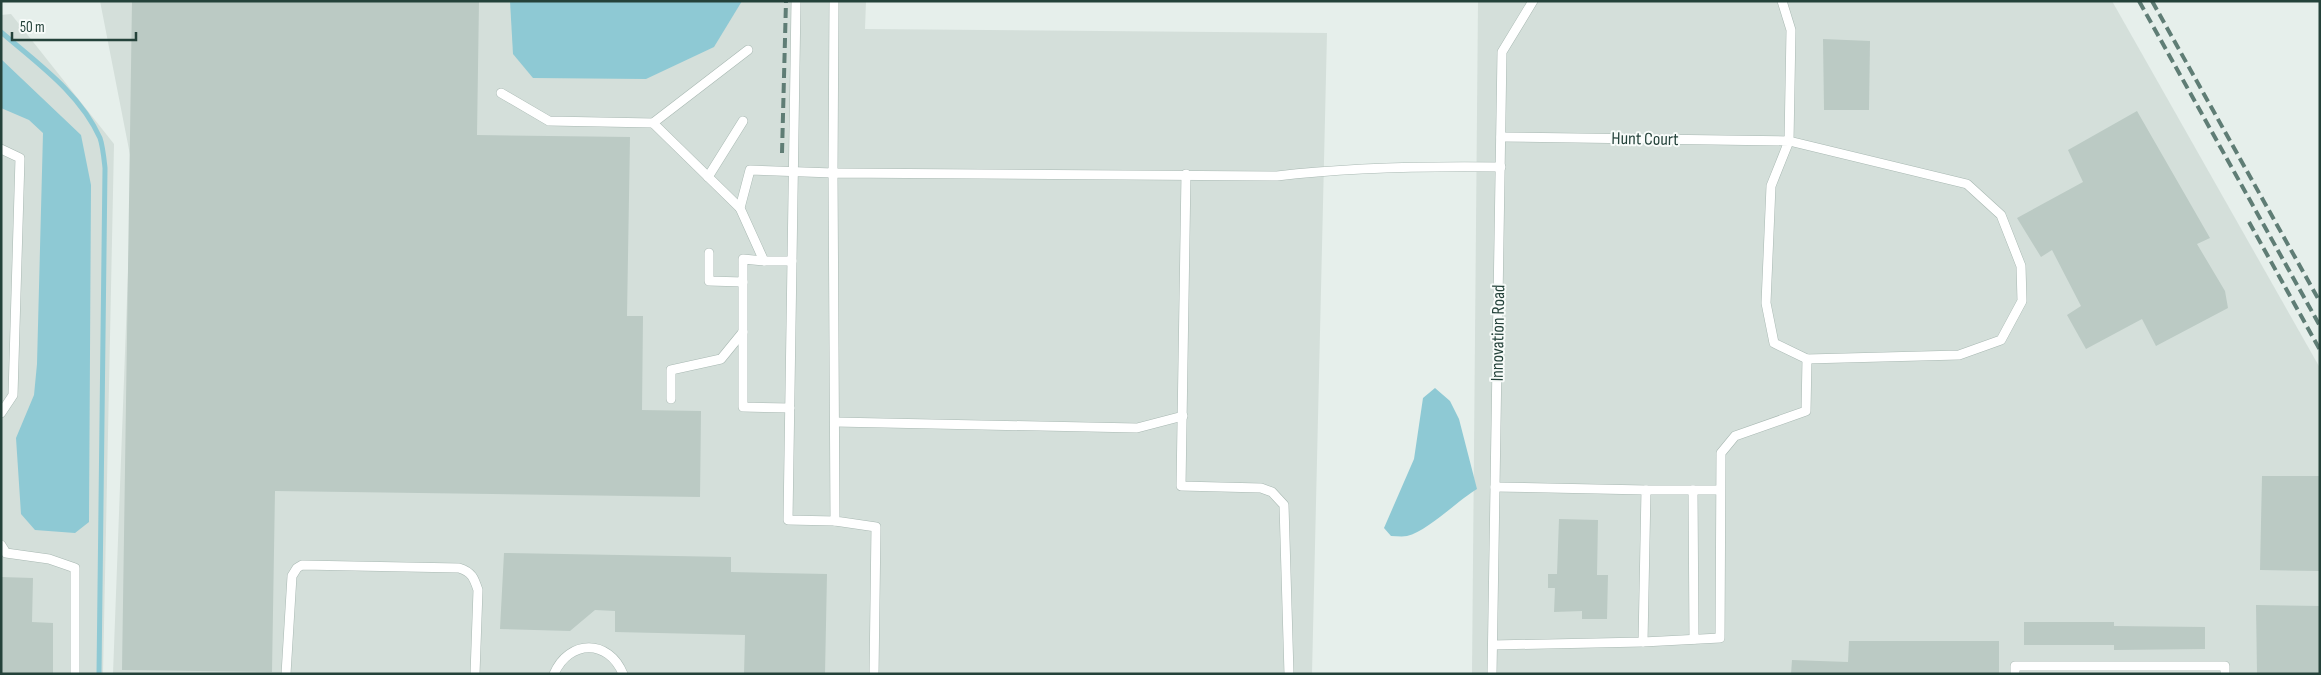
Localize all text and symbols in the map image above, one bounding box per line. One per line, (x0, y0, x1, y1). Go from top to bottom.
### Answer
scale bar (12, 10, 136, 42)
text: 50 m (20, 18, 45, 37)
street label: Hunt Court (1611, 128, 1679, 150)
street label: Innovation Road (1487, 284, 1509, 382)

